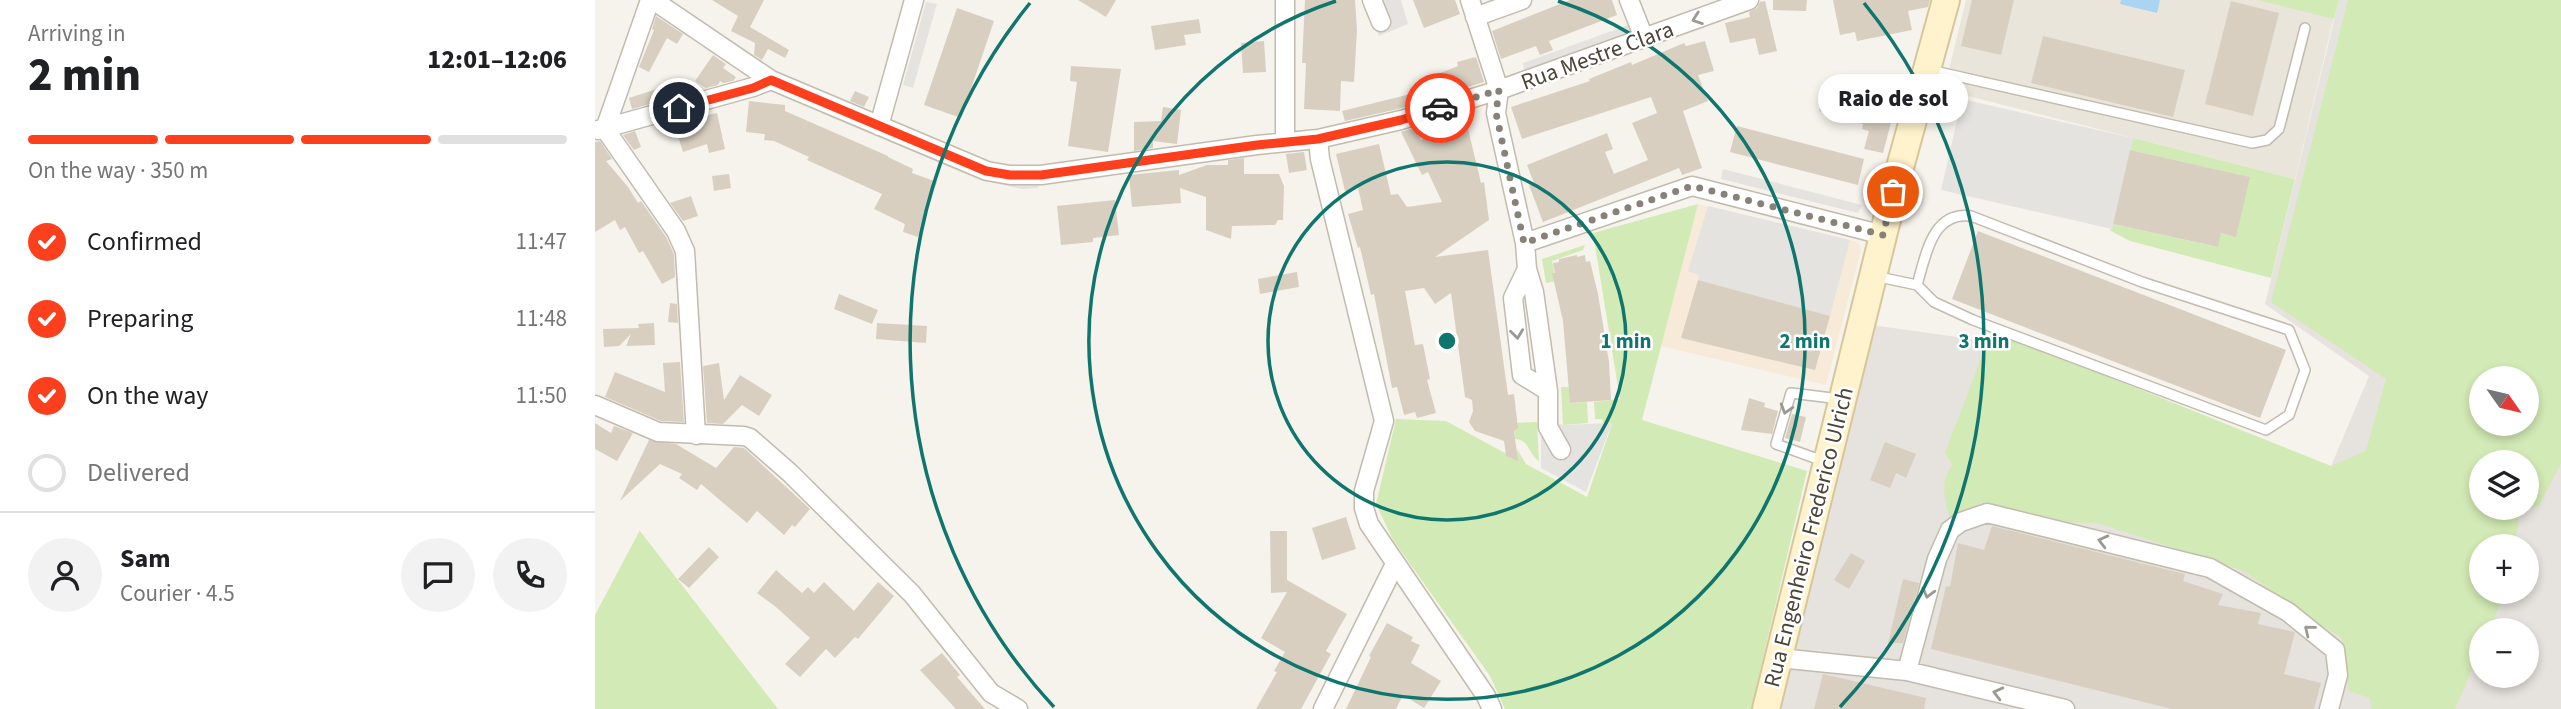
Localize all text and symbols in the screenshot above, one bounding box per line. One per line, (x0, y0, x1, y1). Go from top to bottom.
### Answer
one-way arrow (1691, 11, 1703, 25)
street label: Rua Mestre Clara (1516, 13, 1678, 98)
text: Arriving in (28, 17, 126, 50)
text: 12:01–12:06 (427, 41, 567, 78)
text: 2 min (28, 43, 141, 108)
courier (1405, 73, 1475, 143)
callout: Raio de sol (1818, 73, 1968, 122)
pin (649, 78, 709, 138)
text: Raio de sol (1838, 82, 1948, 115)
icon: home (660, 89, 698, 127)
icon: car (1421, 89, 1459, 127)
text: On the way · 350 m (28, 154, 208, 187)
pin (1863, 162, 1923, 222)
icon: bag (1874, 173, 1912, 211)
icon: check (28, 223, 66, 261)
text: Confirmed (87, 223, 202, 260)
text: 11:47 (516, 225, 567, 258)
icon: check (28, 300, 66, 338)
text: Preparing (87, 300, 193, 337)
text: 11:48 (516, 302, 567, 335)
text: 1 min (1600, 326, 1652, 356)
text: 2 min (1779, 326, 1831, 356)
text: 3 min (1958, 326, 2010, 356)
one-way arrow (1510, 328, 1525, 340)
centre of rings (1435, 329, 1459, 353)
north arrow (2469, 366, 2539, 436)
map controls (2469, 366, 2539, 688)
icon: check (28, 377, 66, 415)
text: On the way (87, 377, 208, 414)
text: 11:50 (516, 379, 567, 412)
street label: Rua Engenheiro Frederico Ulrich (1755, 383, 1862, 691)
one-way arrow (1780, 403, 1795, 415)
button: layers (2469, 450, 2539, 520)
text: Delivered (87, 454, 190, 491)
button: + (2469, 534, 2539, 604)
one-way arrow (2097, 535, 2109, 549)
button: person (28, 538, 102, 612)
button: chat (401, 538, 475, 612)
button: phone (493, 538, 567, 612)
text: Sam (120, 540, 170, 577)
text: Courier · 4.5 (120, 577, 235, 610)
one-way arrow (1922, 587, 1936, 599)
button: − (2469, 618, 2539, 688)
one-way arrow (2305, 625, 2317, 638)
one-way arrow (1992, 687, 2004, 701)

